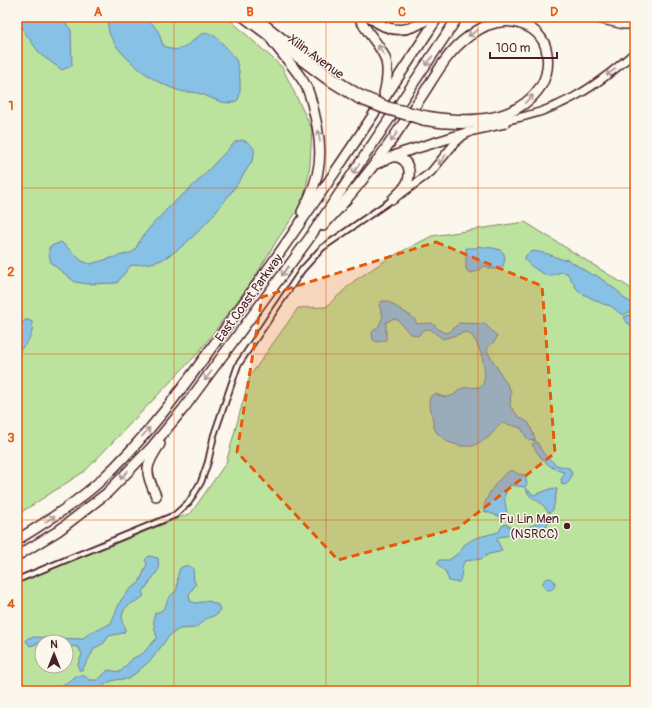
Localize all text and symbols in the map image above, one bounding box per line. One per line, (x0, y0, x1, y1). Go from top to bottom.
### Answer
text: A (94, 4, 103, 20)
text: B (246, 4, 254, 20)
text: C (398, 4, 406, 20)
text: D (550, 4, 558, 20)
one-way arrow (468, 29, 479, 37)
street label: Xilin Avenue (285, 31, 348, 83)
scale bar (490, 34, 557, 60)
text: 100 m (496, 41, 531, 56)
one-way arrow (377, 45, 385, 56)
one-way arrow (425, 55, 433, 66)
one-way arrow (606, 68, 617, 76)
one-way arrow (524, 94, 534, 104)
text: 1 (8, 98, 14, 114)
one-way arrow (315, 130, 323, 143)
one-way arrow (390, 131, 398, 142)
one-way arrow (438, 154, 446, 165)
one-way arrow (352, 163, 360, 174)
street label: East Coast Parkway (212, 251, 287, 345)
text: 2 (7, 264, 15, 280)
one-way arrow (281, 265, 289, 276)
one-way arrow (204, 370, 212, 381)
one-way arrow (142, 427, 151, 438)
text: 3 (7, 430, 15, 446)
one-way arrow (119, 470, 129, 480)
place label: Fu Lin Men (NSRCC) (499, 511, 559, 542)
one-way arrow (44, 515, 55, 523)
marker: Fu Lin Men (NSRCC) (562, 521, 572, 531)
text: 4 (7, 596, 15, 612)
north arrow (34, 634, 74, 674)
text: N (50, 638, 58, 651)

